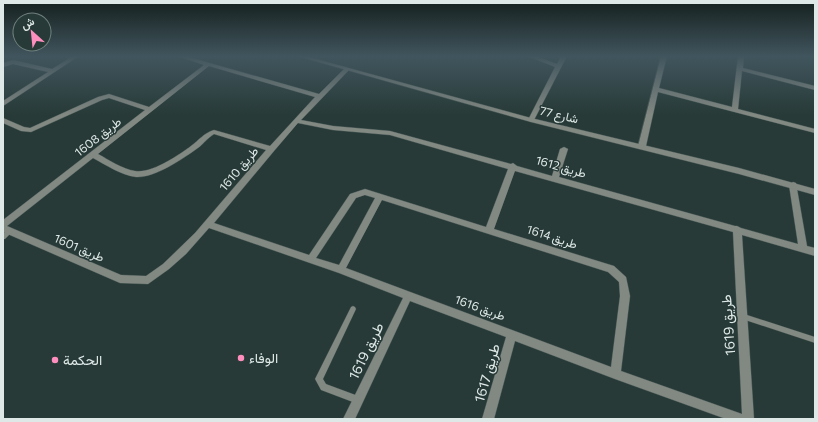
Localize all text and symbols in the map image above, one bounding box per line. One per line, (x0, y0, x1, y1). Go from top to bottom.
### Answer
north arrow (12, 12, 52, 52)
text: ش (18, 14, 37, 32)
street label: شارع 77 (538, 103, 580, 128)
street label: طريق 1608 (71, 114, 125, 160)
street label: طريق 1610 (216, 143, 262, 194)
street label: طريق 1612 (534, 152, 588, 182)
street label: طريق 1614 (525, 221, 580, 253)
street label: طريق 1601 (51, 230, 107, 266)
street label: طريق 1616 (453, 291, 508, 325)
street label: طريق 1619 (717, 294, 739, 356)
street label: طريق 1619 (344, 319, 388, 383)
street label: طريق 1617 (470, 342, 504, 404)
place label: الوفاء (249, 349, 278, 367)
place label: الحكمة (63, 351, 102, 368)
marker: الوفاء (236, 353, 246, 363)
marker: الحكمة (50, 355, 60, 365)

